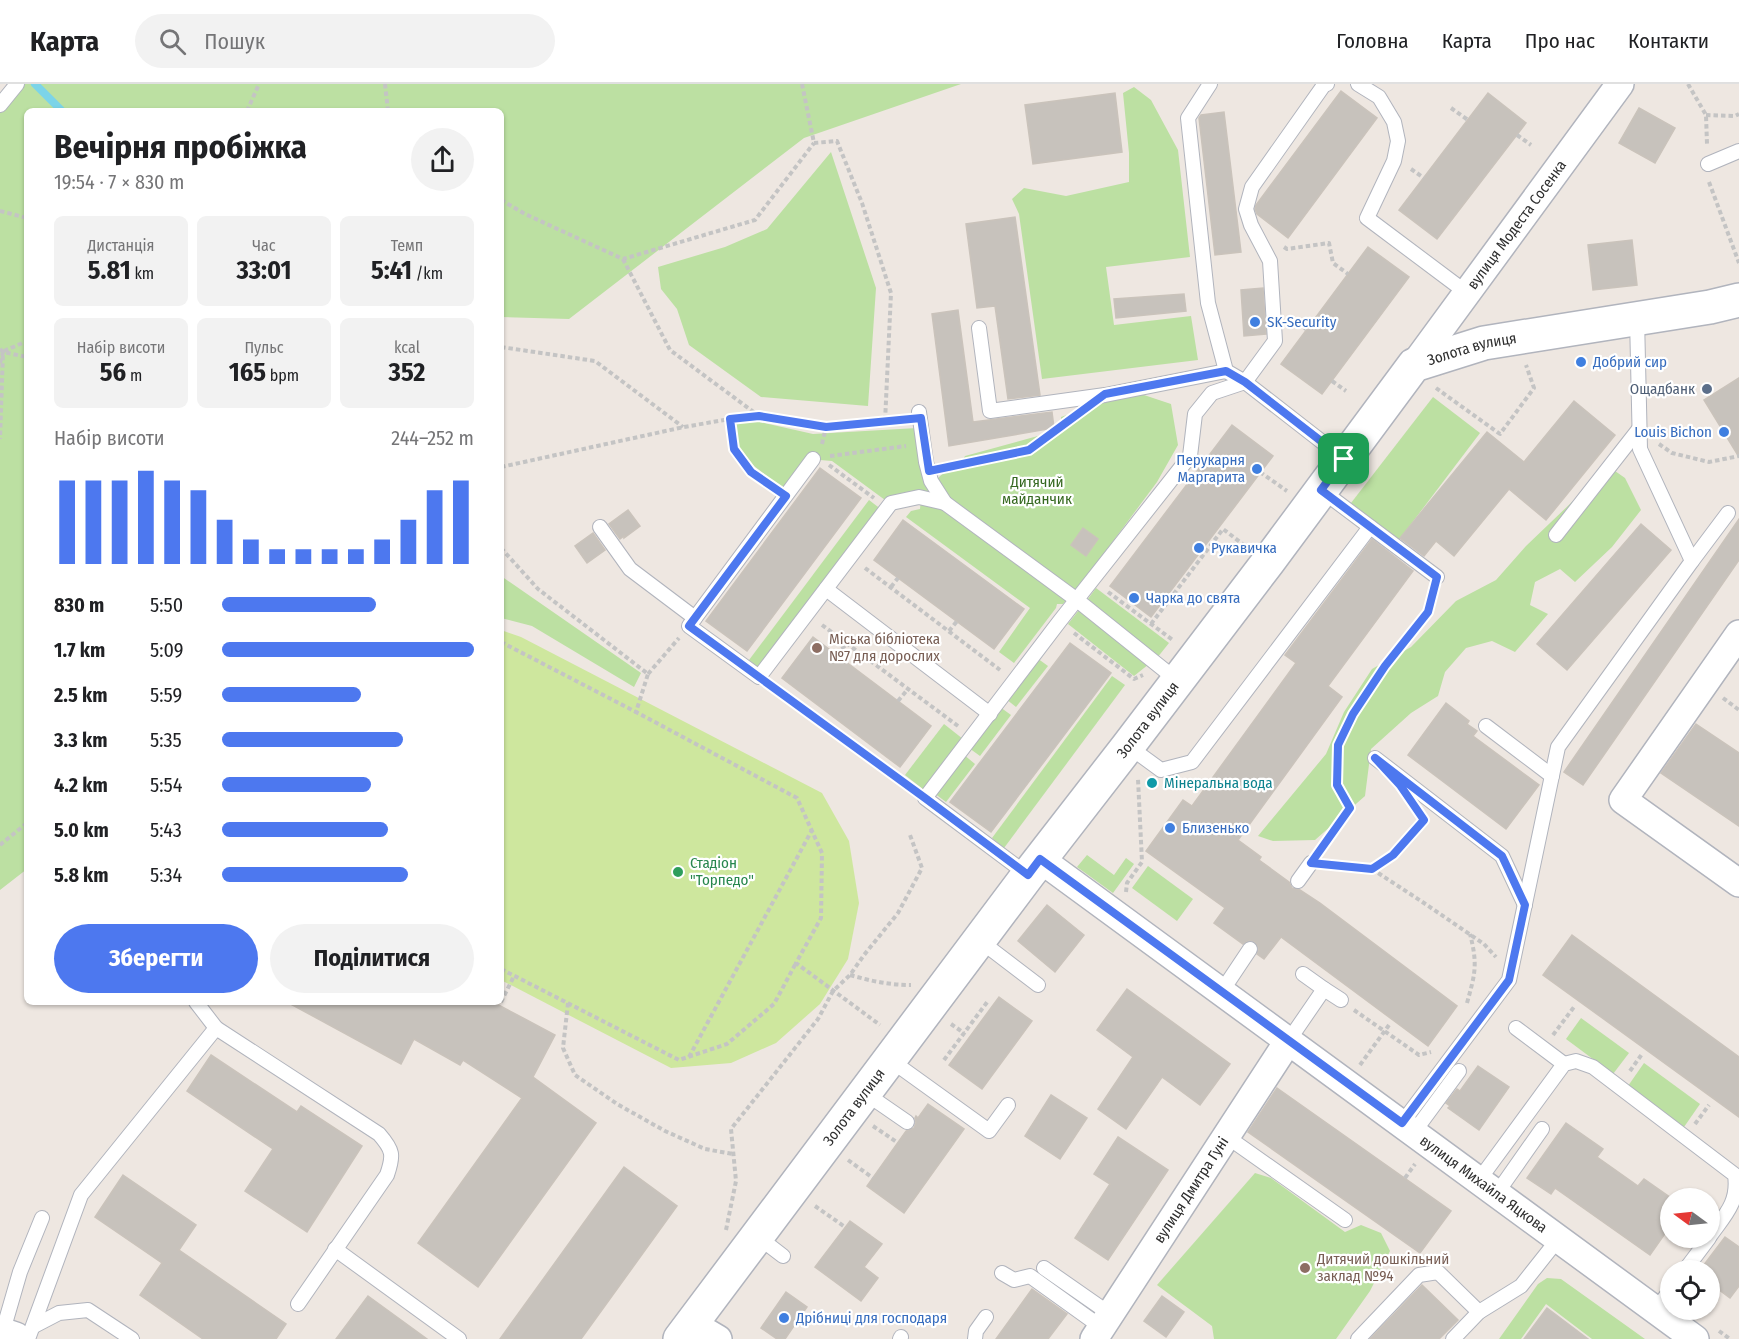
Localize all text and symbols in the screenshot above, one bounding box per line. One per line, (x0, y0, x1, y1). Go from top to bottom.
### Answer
search box (135, 14, 555, 68)
text: Карта (30, 25, 99, 58)
icon: search (156, 25, 189, 58)
text: Пошук (204, 28, 265, 55)
text: Головна (1336, 28, 1409, 54)
text: Карта (1442, 28, 1492, 54)
text: Про нас (1525, 28, 1595, 54)
text: Контакти (1628, 28, 1709, 54)
text: Вечірня пробіжка (54, 127, 307, 167)
button: share (411, 128, 474, 191)
street label: вулиця Модеста Сосенка (1464, 157, 1570, 293)
text: 19:54 · 7 × 830 m (54, 170, 184, 194)
text: Дистанція (87, 236, 155, 255)
text: Час (252, 236, 276, 255)
text: Темп (391, 236, 423, 255)
text: 5.81 (88, 255, 131, 286)
text: 33:01 (236, 255, 292, 286)
text: 5:41 (371, 255, 412, 286)
text: km (131, 264, 154, 283)
text: /km (412, 264, 443, 283)
place label: SK-Security (1267, 313, 1337, 331)
marker: SK-Security (1248, 315, 1262, 329)
street label: Золота вулиця (1425, 329, 1518, 369)
text: Набір висоти (77, 338, 165, 357)
text: Пульс (244, 338, 284, 357)
text: kcal (394, 338, 420, 357)
place label: Добрий сир (1592, 353, 1667, 371)
marker: Добрий сир (1574, 355, 1588, 369)
text: 56 (100, 357, 126, 388)
text: 165 (229, 357, 266, 388)
text: 352 (389, 357, 425, 388)
text: m (126, 366, 142, 385)
text: bpm (266, 366, 299, 385)
place label: Ощадбанк (1630, 380, 1695, 398)
marker: Ощадбанк (1700, 382, 1714, 396)
place label: Louis Bichon (1634, 423, 1712, 441)
marker: Louis Bichon (1717, 425, 1731, 439)
text: Набір висоти (54, 426, 165, 450)
text: 244–252 m (391, 426, 474, 450)
pin (1318, 433, 1369, 484)
icon: arrive (1327, 442, 1360, 475)
place label: Перукарня Маргарита (1176, 451, 1245, 486)
marker: Перукарня Маргарита (1250, 462, 1264, 476)
park label: Дитячий майданчик (1002, 473, 1072, 508)
place label: Рукавичка (1211, 539, 1277, 557)
marker: Рукавичка (1192, 541, 1206, 555)
place label: Чарка до свята (1146, 589, 1240, 607)
marker: Чарка до свята (1127, 591, 1141, 605)
text: 830 m (54, 593, 104, 617)
text: 5:50 (150, 593, 183, 617)
place label: Міська бібліотека №7 для дорослих (829, 630, 940, 665)
text: 1.7 km (54, 638, 105, 662)
text: 5:09 (150, 638, 183, 662)
marker: Міська бібліотека №7 для дорослих (810, 641, 824, 655)
street label: Золота вулиця (1113, 678, 1183, 762)
text: 2.5 km (54, 683, 107, 707)
text: 5:59 (150, 683, 182, 707)
text: 3.3 km (54, 728, 107, 752)
text: 5:35 (150, 728, 182, 752)
text: 4.2 km (54, 773, 108, 797)
text: 5:54 (150, 773, 182, 797)
place label: Мінеральна вода (1164, 774, 1273, 792)
marker: Мінеральна вода (1145, 776, 1159, 790)
text: 5.0 km (54, 818, 109, 842)
text: 5:43 (150, 818, 182, 842)
place label: Близенько (1182, 819, 1249, 837)
marker: Близенько (1163, 821, 1177, 835)
place label: Стадіон "Торпедо" (690, 854, 754, 889)
text: 5.8 km (54, 863, 109, 887)
text: 5:34 (150, 863, 182, 887)
marker: Стадіон "Торпедо" (671, 865, 685, 879)
button: Зберегти (54, 924, 258, 993)
button: Поділитися (270, 924, 474, 993)
street label: Золота вулиця (819, 1065, 889, 1149)
street label: вулиця Михайла Яцкова (1416, 1131, 1551, 1237)
street label: вулиця Дмитра Гуні (1150, 1133, 1232, 1246)
north arrow (1660, 1188, 1720, 1248)
map controls (1660, 1188, 1720, 1320)
place label: Дитячий дошкільний заклад №94 (1316, 1250, 1449, 1285)
button: locate (1660, 1260, 1720, 1320)
marker: Дитячий дошкільний заклад №94 (1298, 1261, 1312, 1275)
place label: Дрібниці для господаря (795, 1309, 947, 1327)
marker: Дрібниці для господаря (777, 1311, 791, 1325)

